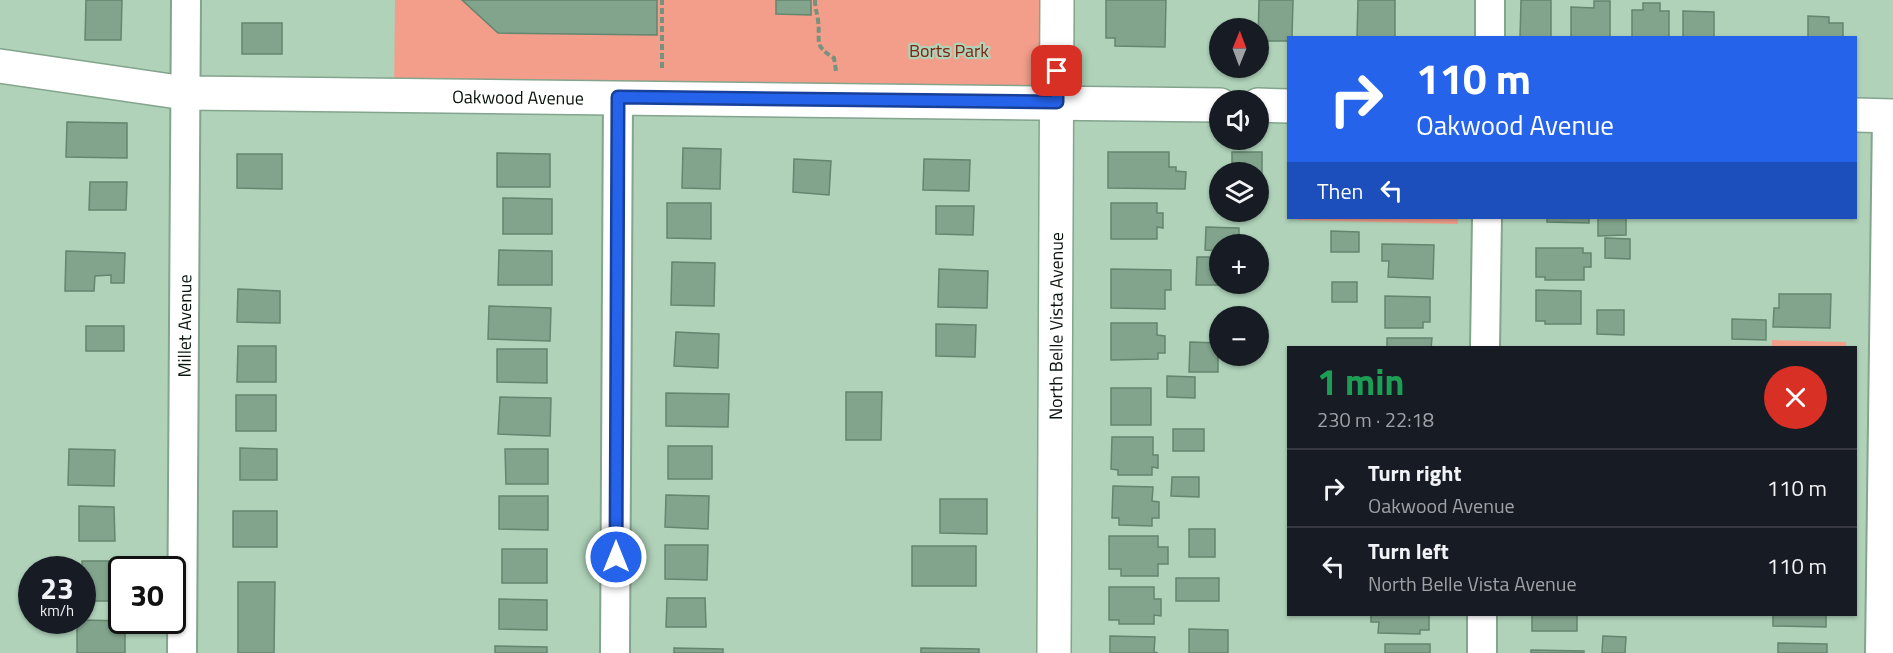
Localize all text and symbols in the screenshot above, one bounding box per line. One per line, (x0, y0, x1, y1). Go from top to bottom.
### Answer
north arrow (1209, 18, 1269, 78)
map controls (1209, 18, 1269, 366)
park label: Borts Park (909, 37, 989, 64)
pin (1031, 45, 1082, 96)
text: 110 m (1416, 46, 1531, 110)
icon: arrive (1040, 54, 1073, 87)
icon: right (1317, 60, 1395, 138)
street label: Oakwood Avenue (452, 83, 584, 111)
button: sound (1209, 90, 1269, 150)
text: Oakwood Avenue (1416, 104, 1614, 145)
button: layers (1209, 162, 1269, 222)
text: Then (1317, 174, 1363, 208)
icon: left (1375, 174, 1408, 207)
street label: North Belle Vista Avenue (1042, 232, 1069, 420)
button: + (1209, 234, 1269, 294)
street label: Millet Avenue (170, 274, 198, 378)
button: − (1209, 306, 1269, 366)
text: 1 min (1317, 354, 1404, 409)
button: close (1764, 366, 1827, 429)
text: 230 m · 22:18 (1317, 404, 1434, 435)
text: Turn right (1368, 456, 1462, 490)
text: 110 m (1767, 471, 1827, 505)
icon: right (1317, 472, 1350, 505)
text: Oakwood Avenue (1368, 490, 1515, 521)
position arrow (584, 525, 648, 589)
text: Turn left (1368, 534, 1449, 568)
text: 110 m (1767, 549, 1827, 583)
icon: left (1317, 550, 1350, 583)
speed limit sign: 30 (108, 556, 186, 634)
text: 23 (40, 565, 74, 611)
text: North Belle Vista Avenue (1368, 568, 1577, 599)
text: km/h (40, 599, 74, 622)

